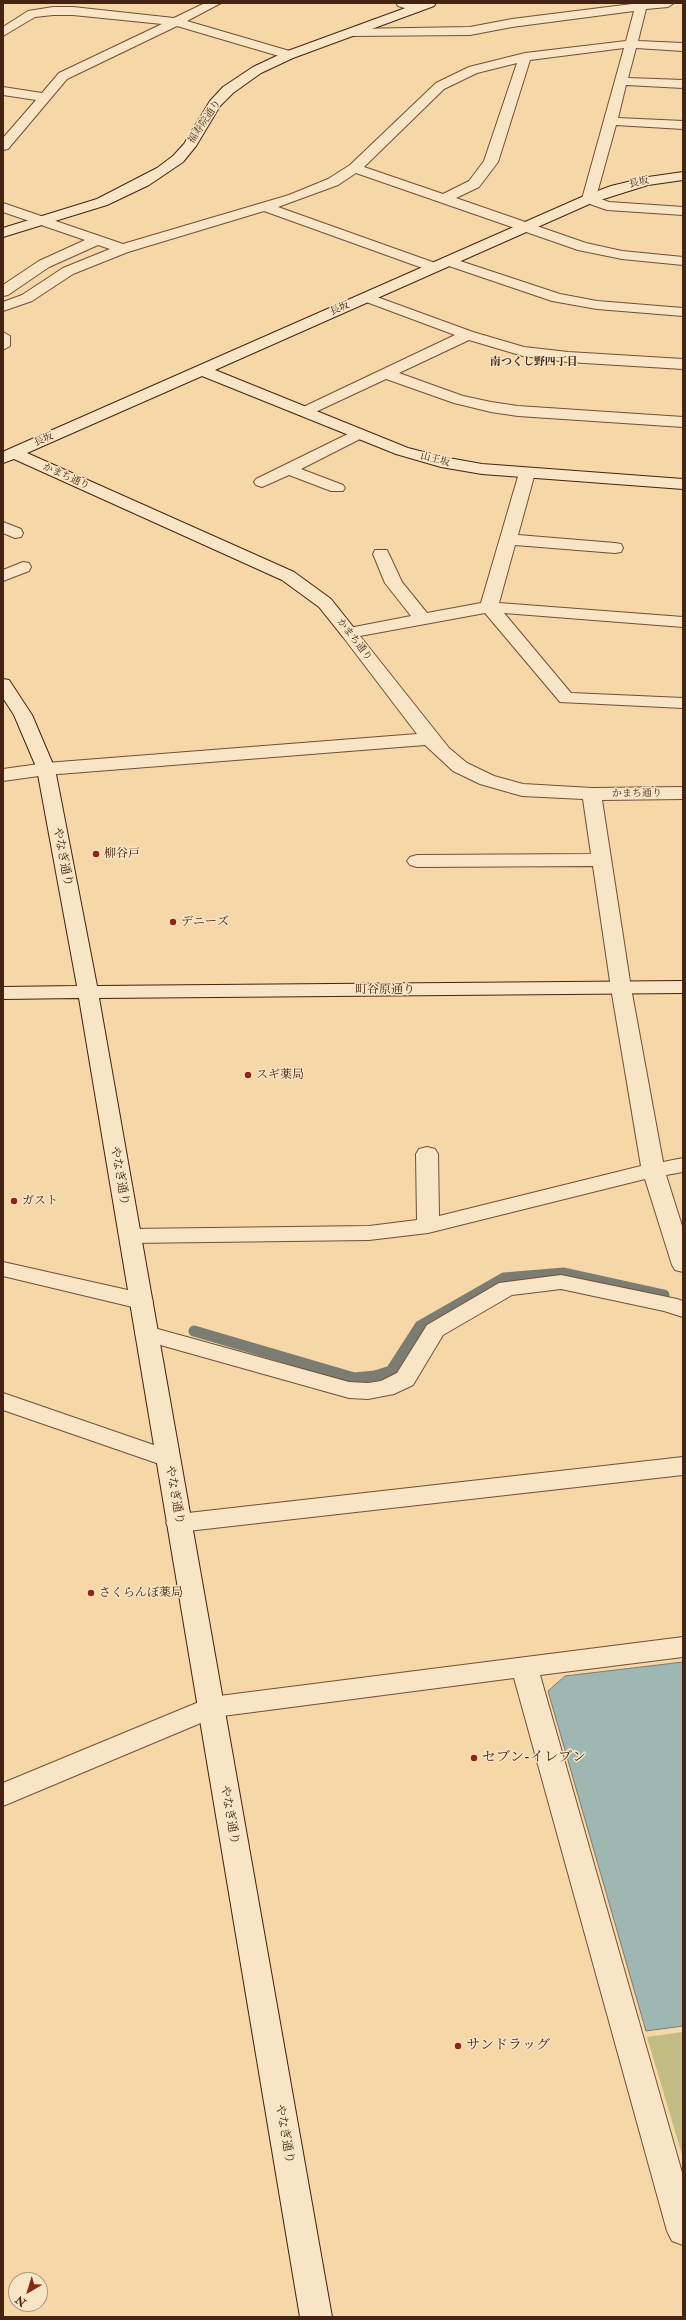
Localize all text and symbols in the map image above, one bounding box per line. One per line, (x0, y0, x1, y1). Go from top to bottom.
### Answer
street label: 福寿院通り (186, 98, 224, 146)
street label: 長坂 (628, 175, 650, 191)
street label: 長坂 (328, 299, 352, 319)
district label: 南つくし野四丁目 (490, 356, 578, 370)
street label: 長坂 (32, 430, 56, 450)
street label: 山王坂 (419, 451, 451, 469)
street label: かまち通り (41, 461, 91, 493)
street label: かまち通り (334, 617, 374, 663)
street label: かまち通り (612, 788, 662, 800)
street label: やなぎ通り (49, 826, 75, 888)
place label: 柳谷戸 (104, 847, 140, 861)
marker: 柳谷戸 (91, 849, 101, 859)
place label: デニーズ (181, 915, 229, 929)
marker: デニーズ (168, 917, 178, 927)
street label: 町谷原通り (355, 983, 415, 997)
place label: スギ薬局 (256, 1068, 304, 1082)
marker: スギ薬局 (243, 1070, 253, 1080)
street label: やなぎ通り (107, 1145, 131, 1207)
place label: ガスト (22, 1194, 58, 1208)
marker: ガスト (9, 1196, 19, 1206)
street label: やなぎ通り (162, 1464, 186, 1526)
place label: さくらんぼ薬局 (99, 1586, 183, 1600)
marker: さくらんぼ薬局 (86, 1588, 96, 1598)
place label: セブン-イレブン (482, 1750, 586, 1766)
marker: セブン-イレブン (469, 1753, 479, 1763)
street label: やなぎ通り (217, 1784, 241, 1846)
place label: サンドラッグ (466, 2038, 550, 2054)
marker: サンドラッグ (453, 2041, 463, 2051)
street label: やなぎ通り (272, 2103, 296, 2165)
north arrow (8, 2272, 48, 2312)
text: N (13, 2293, 29, 2309)

